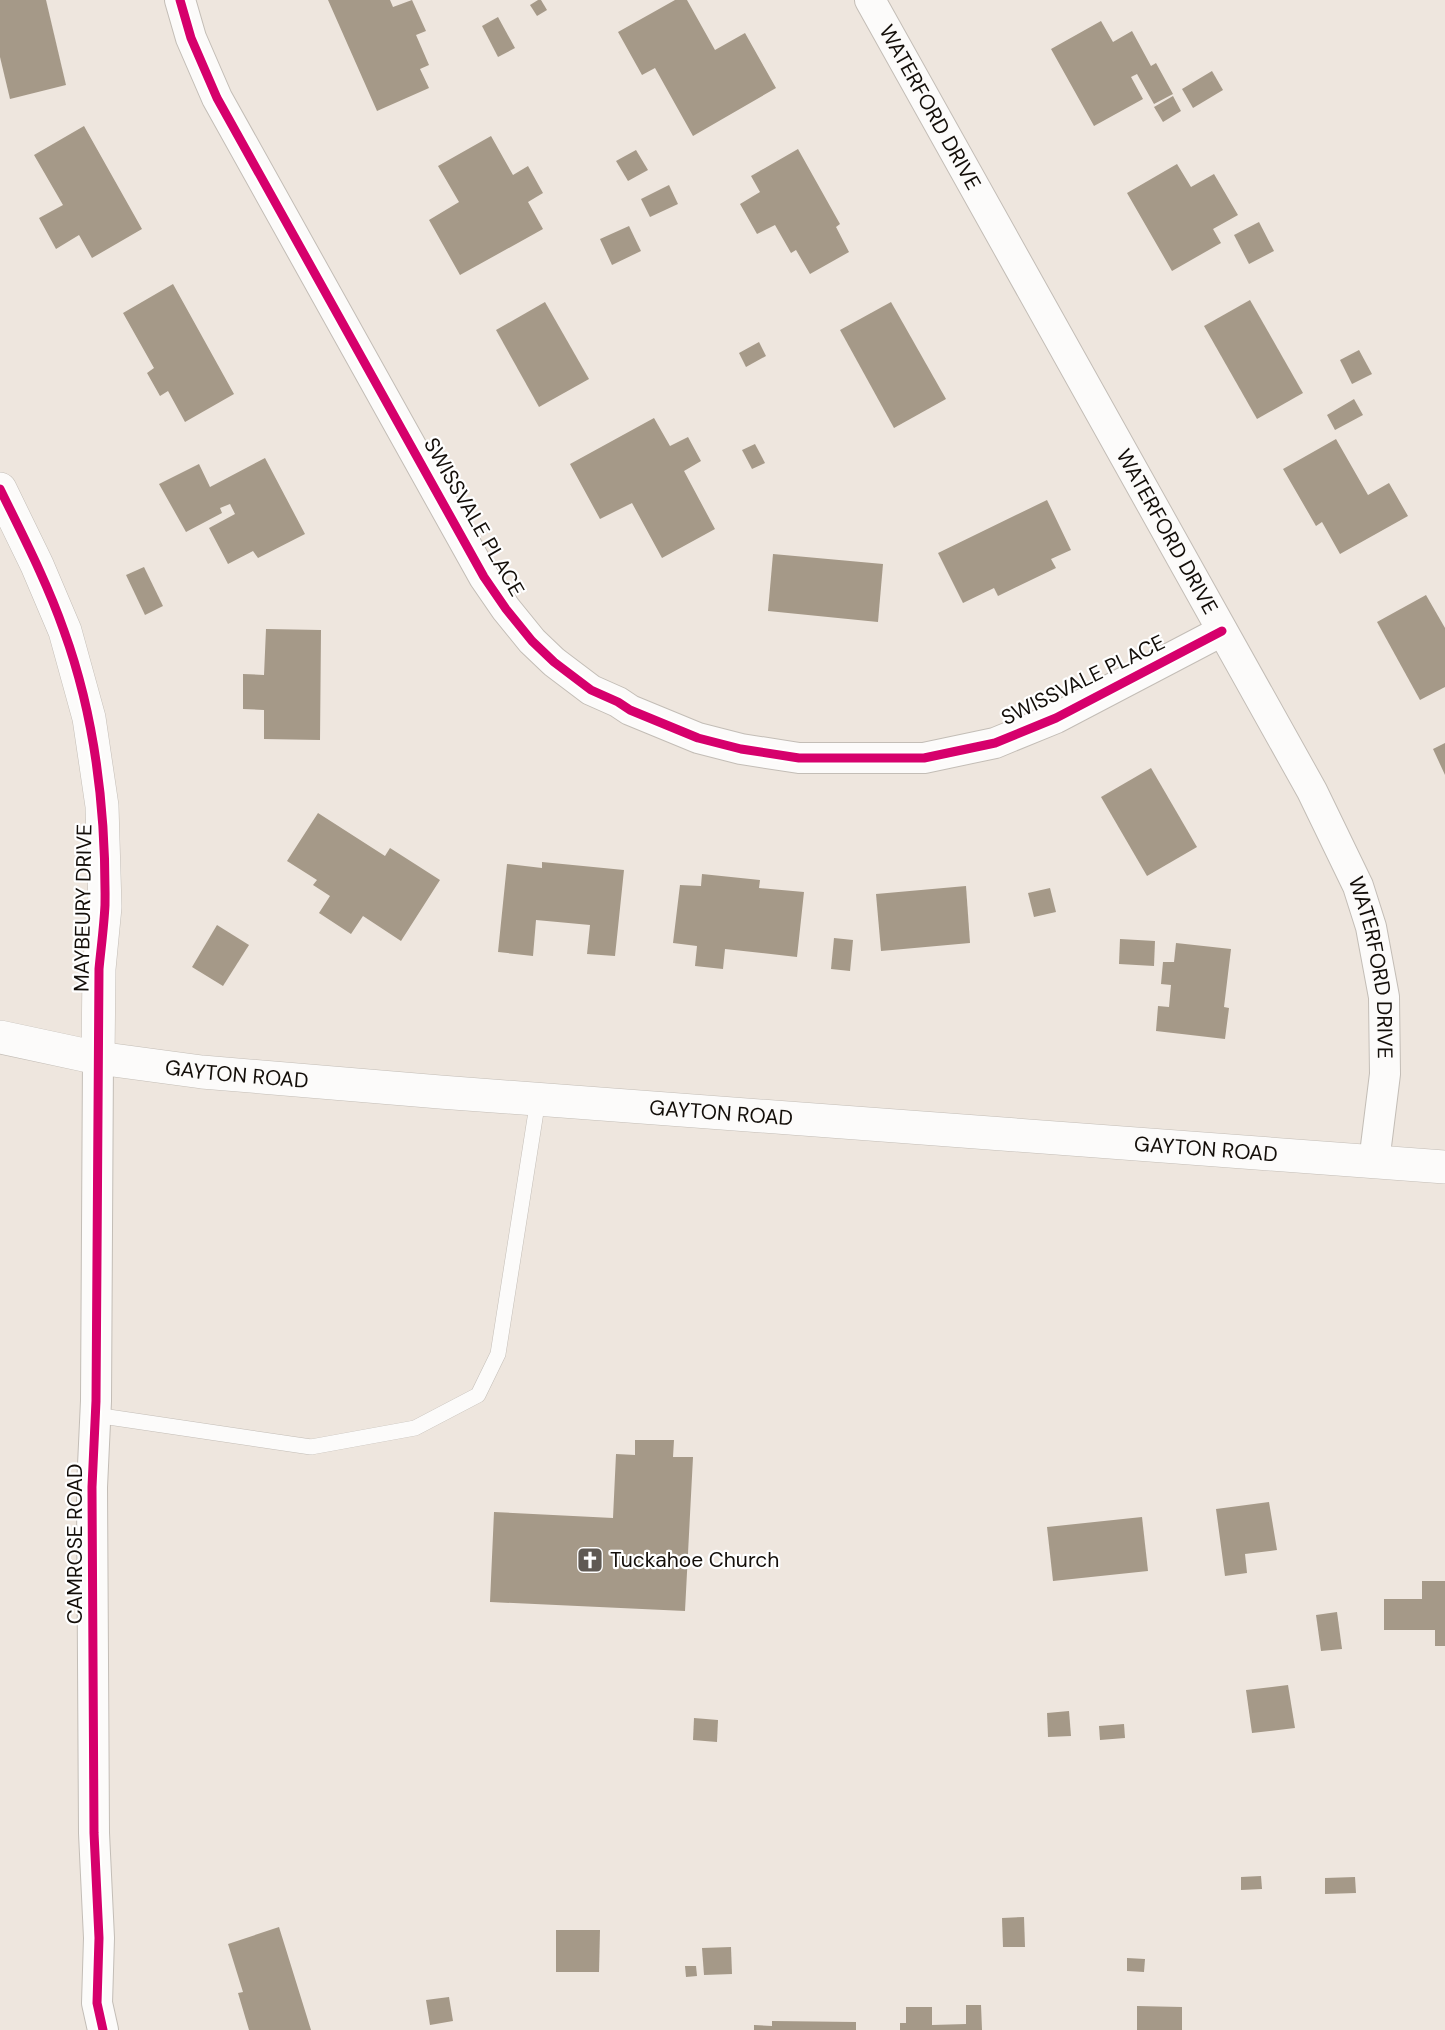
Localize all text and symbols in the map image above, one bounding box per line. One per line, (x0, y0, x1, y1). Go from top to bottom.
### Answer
street label: WATERFORD DRIVE (873, 20, 987, 195)
street label: SWISSVALE PLACE (417, 433, 531, 601)
street label: WATERFORD DRIVE (1110, 444, 1224, 619)
street label: SWISSVALE PLACE (997, 628, 1169, 732)
street label: MAYBEURY DRIVE (68, 824, 98, 992)
street label: WATERFORD DRIVE (1342, 873, 1399, 1059)
street label: GAYTON ROAD (163, 1053, 310, 1095)
street label: GAYTON ROAD (648, 1094, 794, 1132)
street label: GAYTON ROAD (1133, 1130, 1279, 1168)
street label: CAMROSE ROAD (61, 1464, 89, 1624)
church icon: Tuckahoe Church (575, 1545, 605, 1575)
place label: Tuckahoe Church (610, 1546, 779, 1574)

